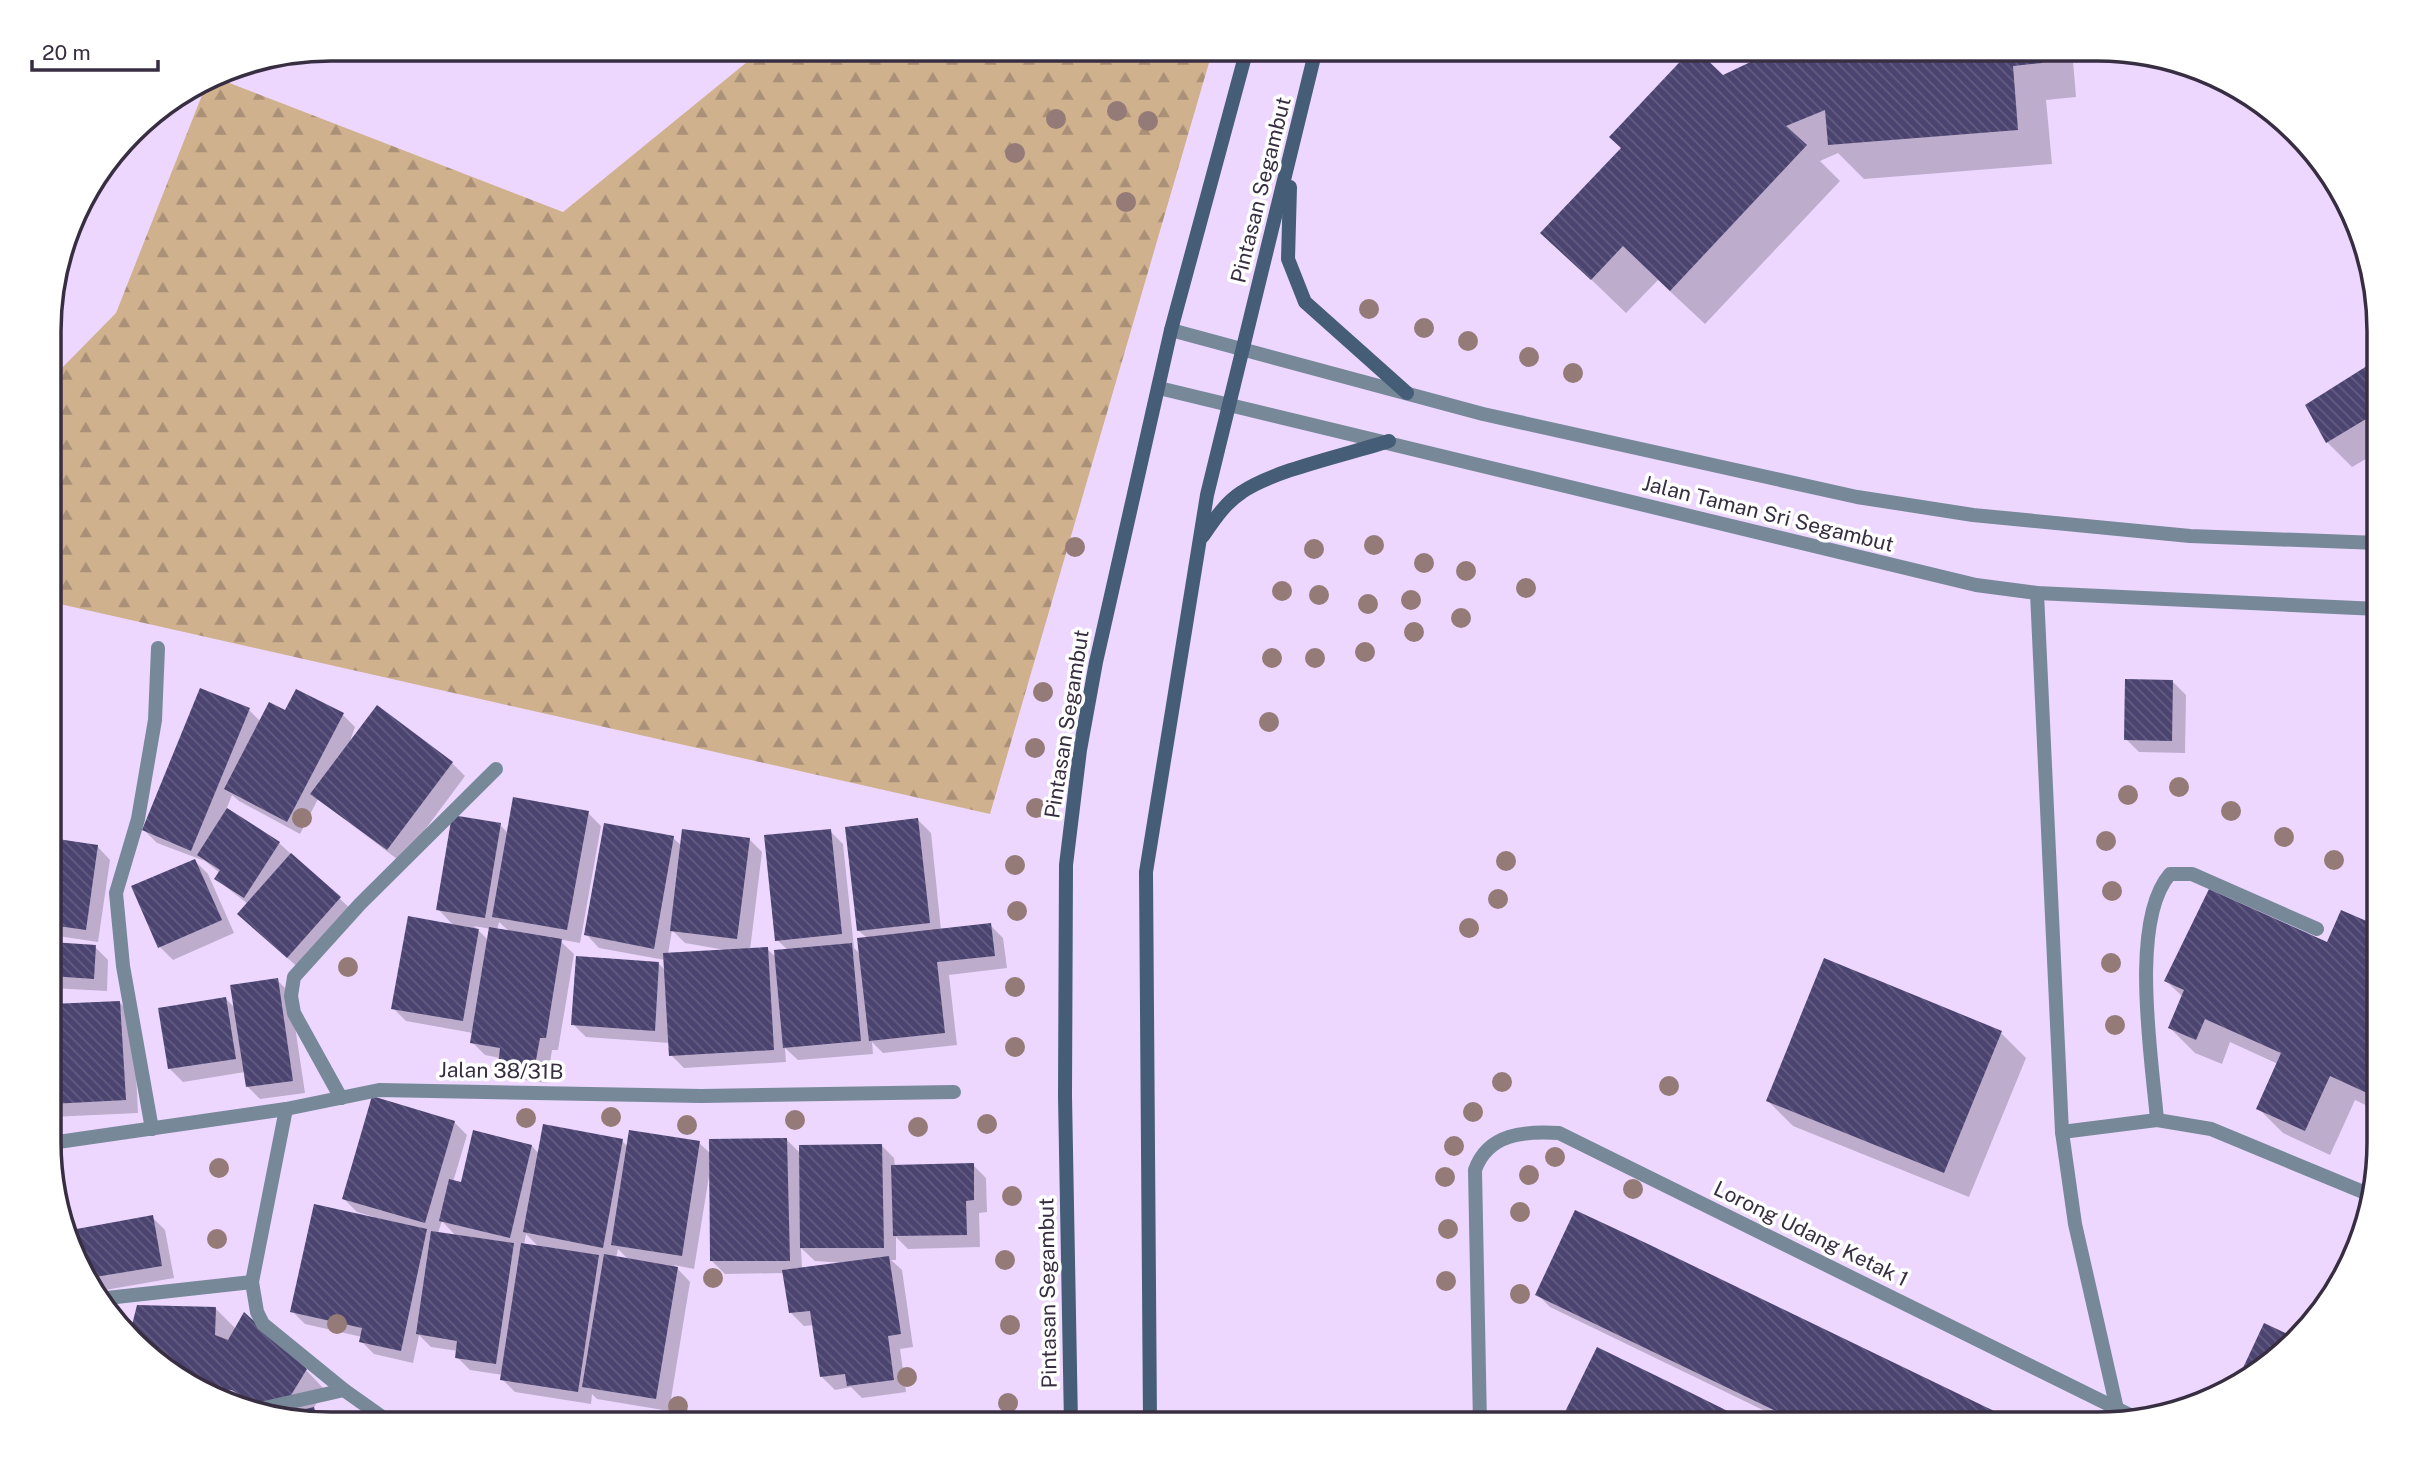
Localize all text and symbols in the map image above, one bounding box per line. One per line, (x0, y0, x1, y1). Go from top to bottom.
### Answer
scale bar (32, 28, 158, 72)
text: 20 m (42, 40, 91, 65)
street label: Pintasan Segambut (1225, 94, 1296, 285)
street label: Jalan Taman Sri Segambut (1640, 470, 1897, 557)
street label: Pintasan Segambut (1039, 628, 1094, 820)
street label: Jalan 38/31B (438, 1057, 564, 1084)
street label: Lorong Udang Ketak 1 (1710, 1176, 1913, 1292)
street label: Pintasan Segambut (1033, 1197, 1062, 1389)

